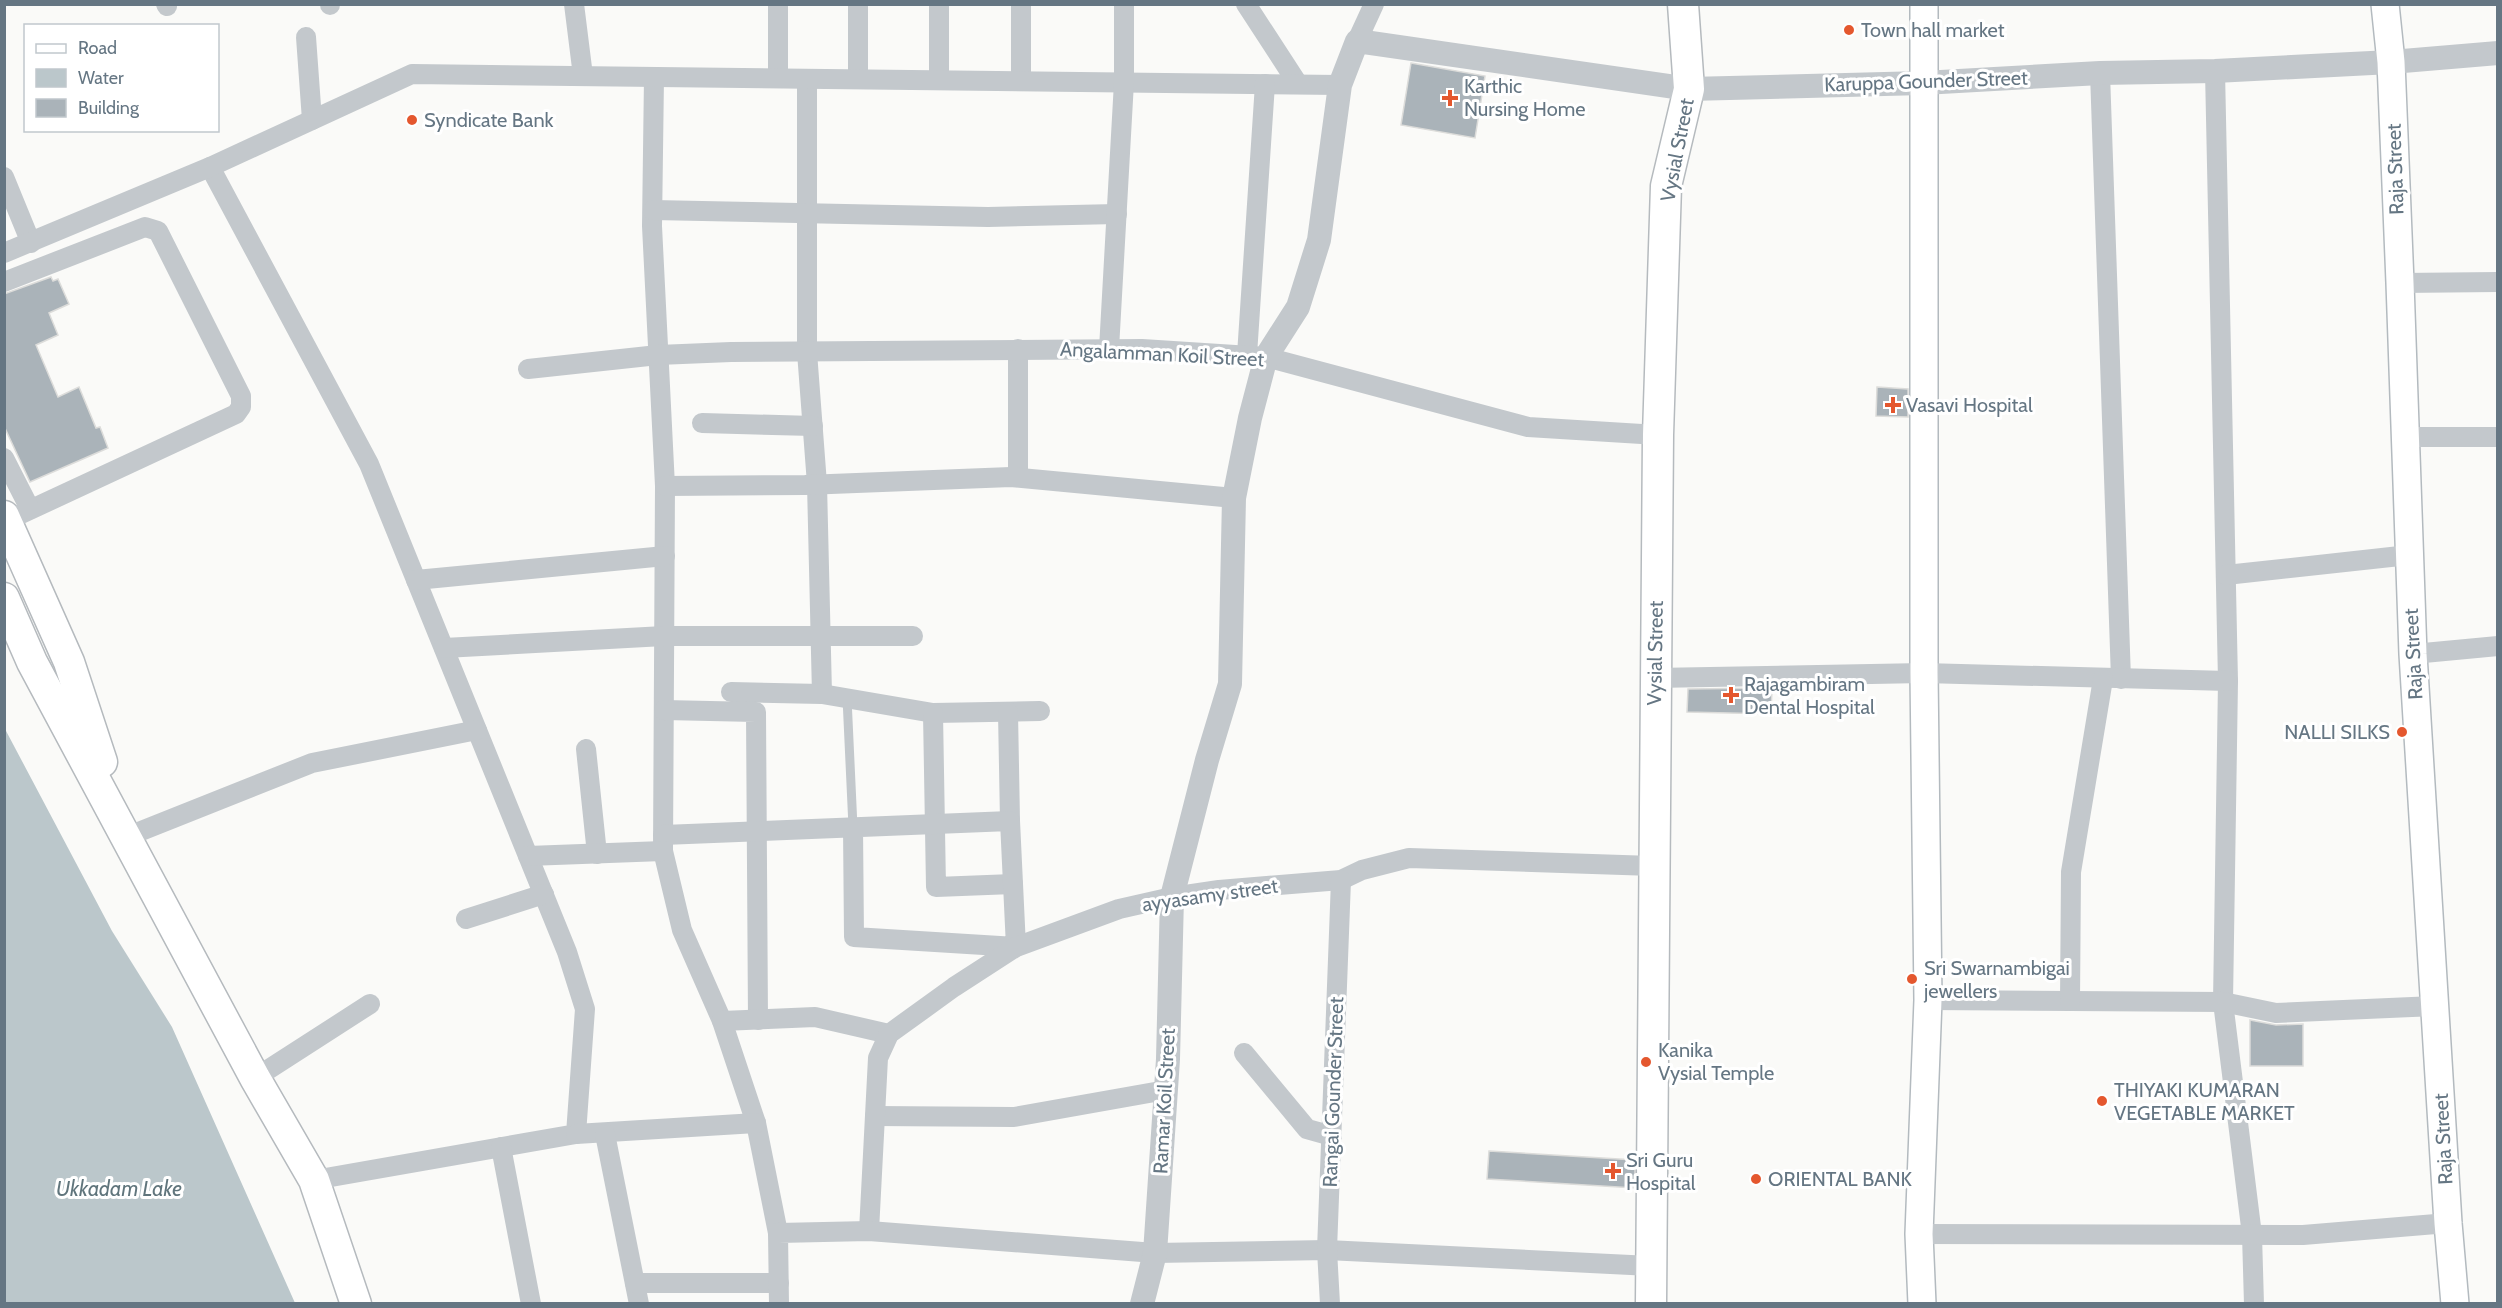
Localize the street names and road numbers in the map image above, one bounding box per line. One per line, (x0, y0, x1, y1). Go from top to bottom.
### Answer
street label: Karuppa Gounder Street (1824, 65, 2028, 97)
street label: Vysial Street (1655, 96, 1699, 204)
street label: Raja Street (2381, 123, 2409, 215)
street label: Angalamman Koil Street (1059, 337, 1265, 371)
street label: Vysial Street (1642, 600, 1668, 706)
street label: Raja Street (2399, 608, 2427, 700)
street label: ayyasamy street (1141, 874, 1280, 916)
street label: Rangai Gounder Street (1318, 996, 1348, 1188)
street label: Ramar Koil Street (1148, 1027, 1180, 1175)
street label: Raja Street (2429, 1093, 2457, 1185)

